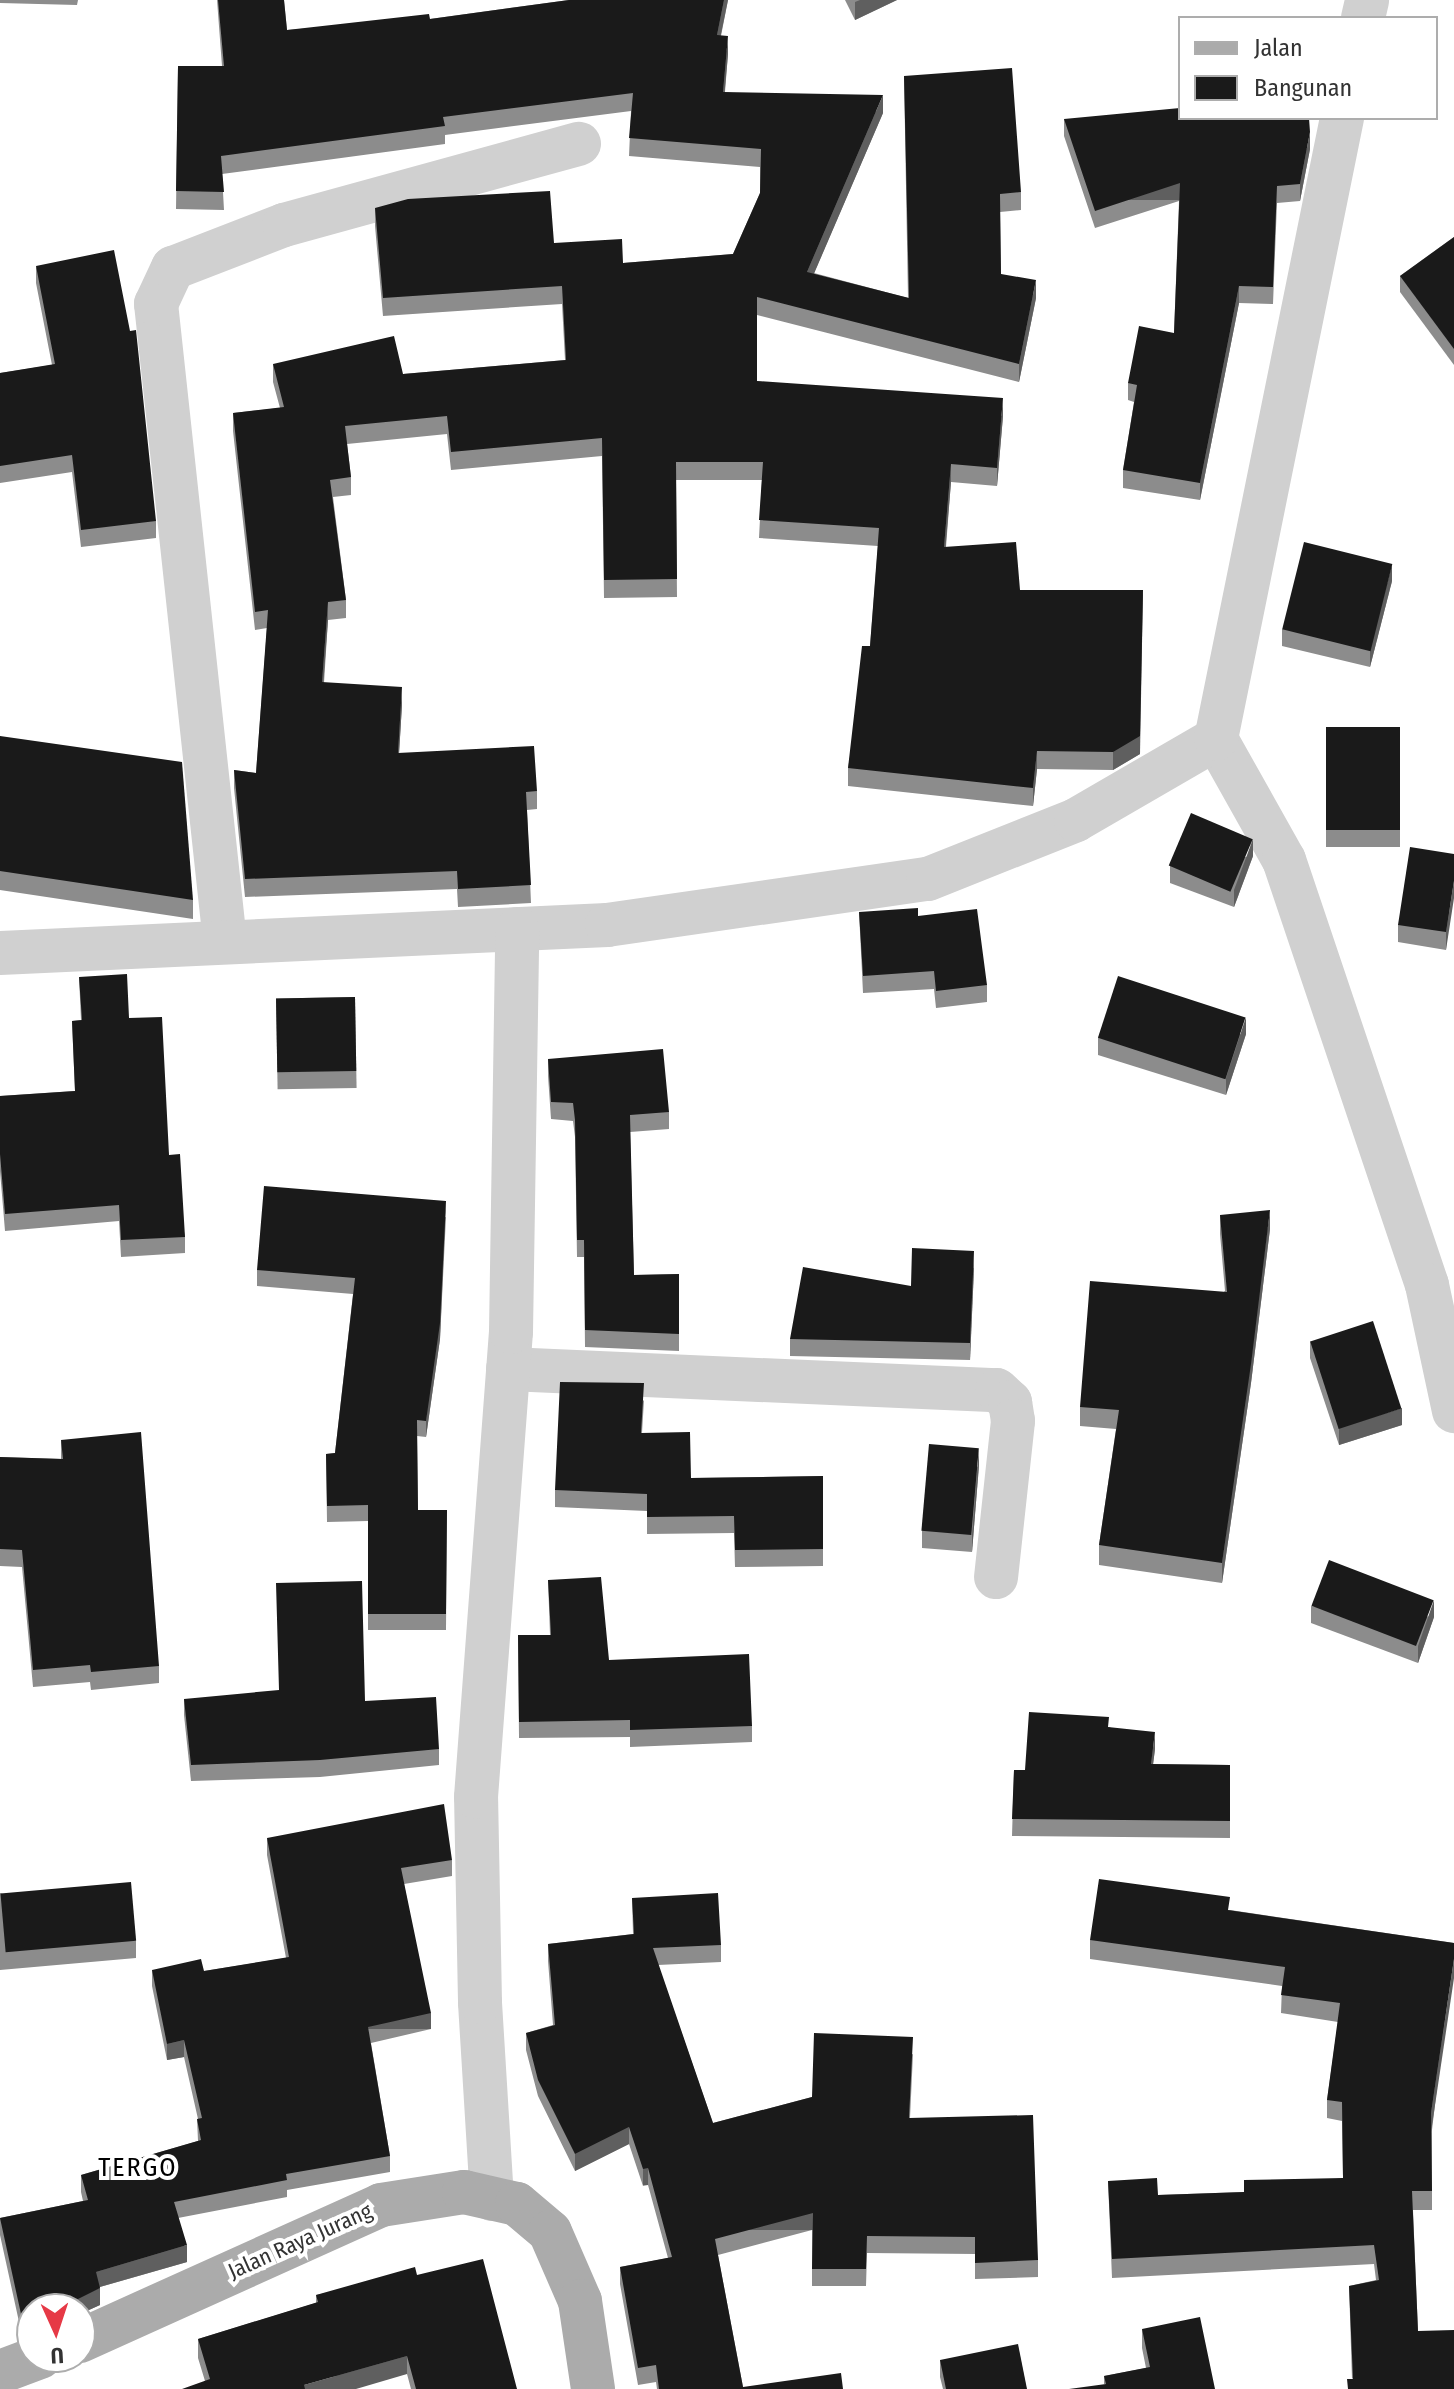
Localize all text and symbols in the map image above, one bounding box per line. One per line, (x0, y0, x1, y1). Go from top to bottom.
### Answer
legend (1178, 16, 1438, 120)
text: Jalan (1254, 34, 1303, 62)
text: Bangunan (1254, 74, 1352, 102)
district label: TERGO (98, 2152, 178, 2184)
street label: Jalan Raya Jurang (224, 2197, 376, 2285)
north arrow (16, 2293, 96, 2373)
text: U (50, 2342, 64, 2369)

